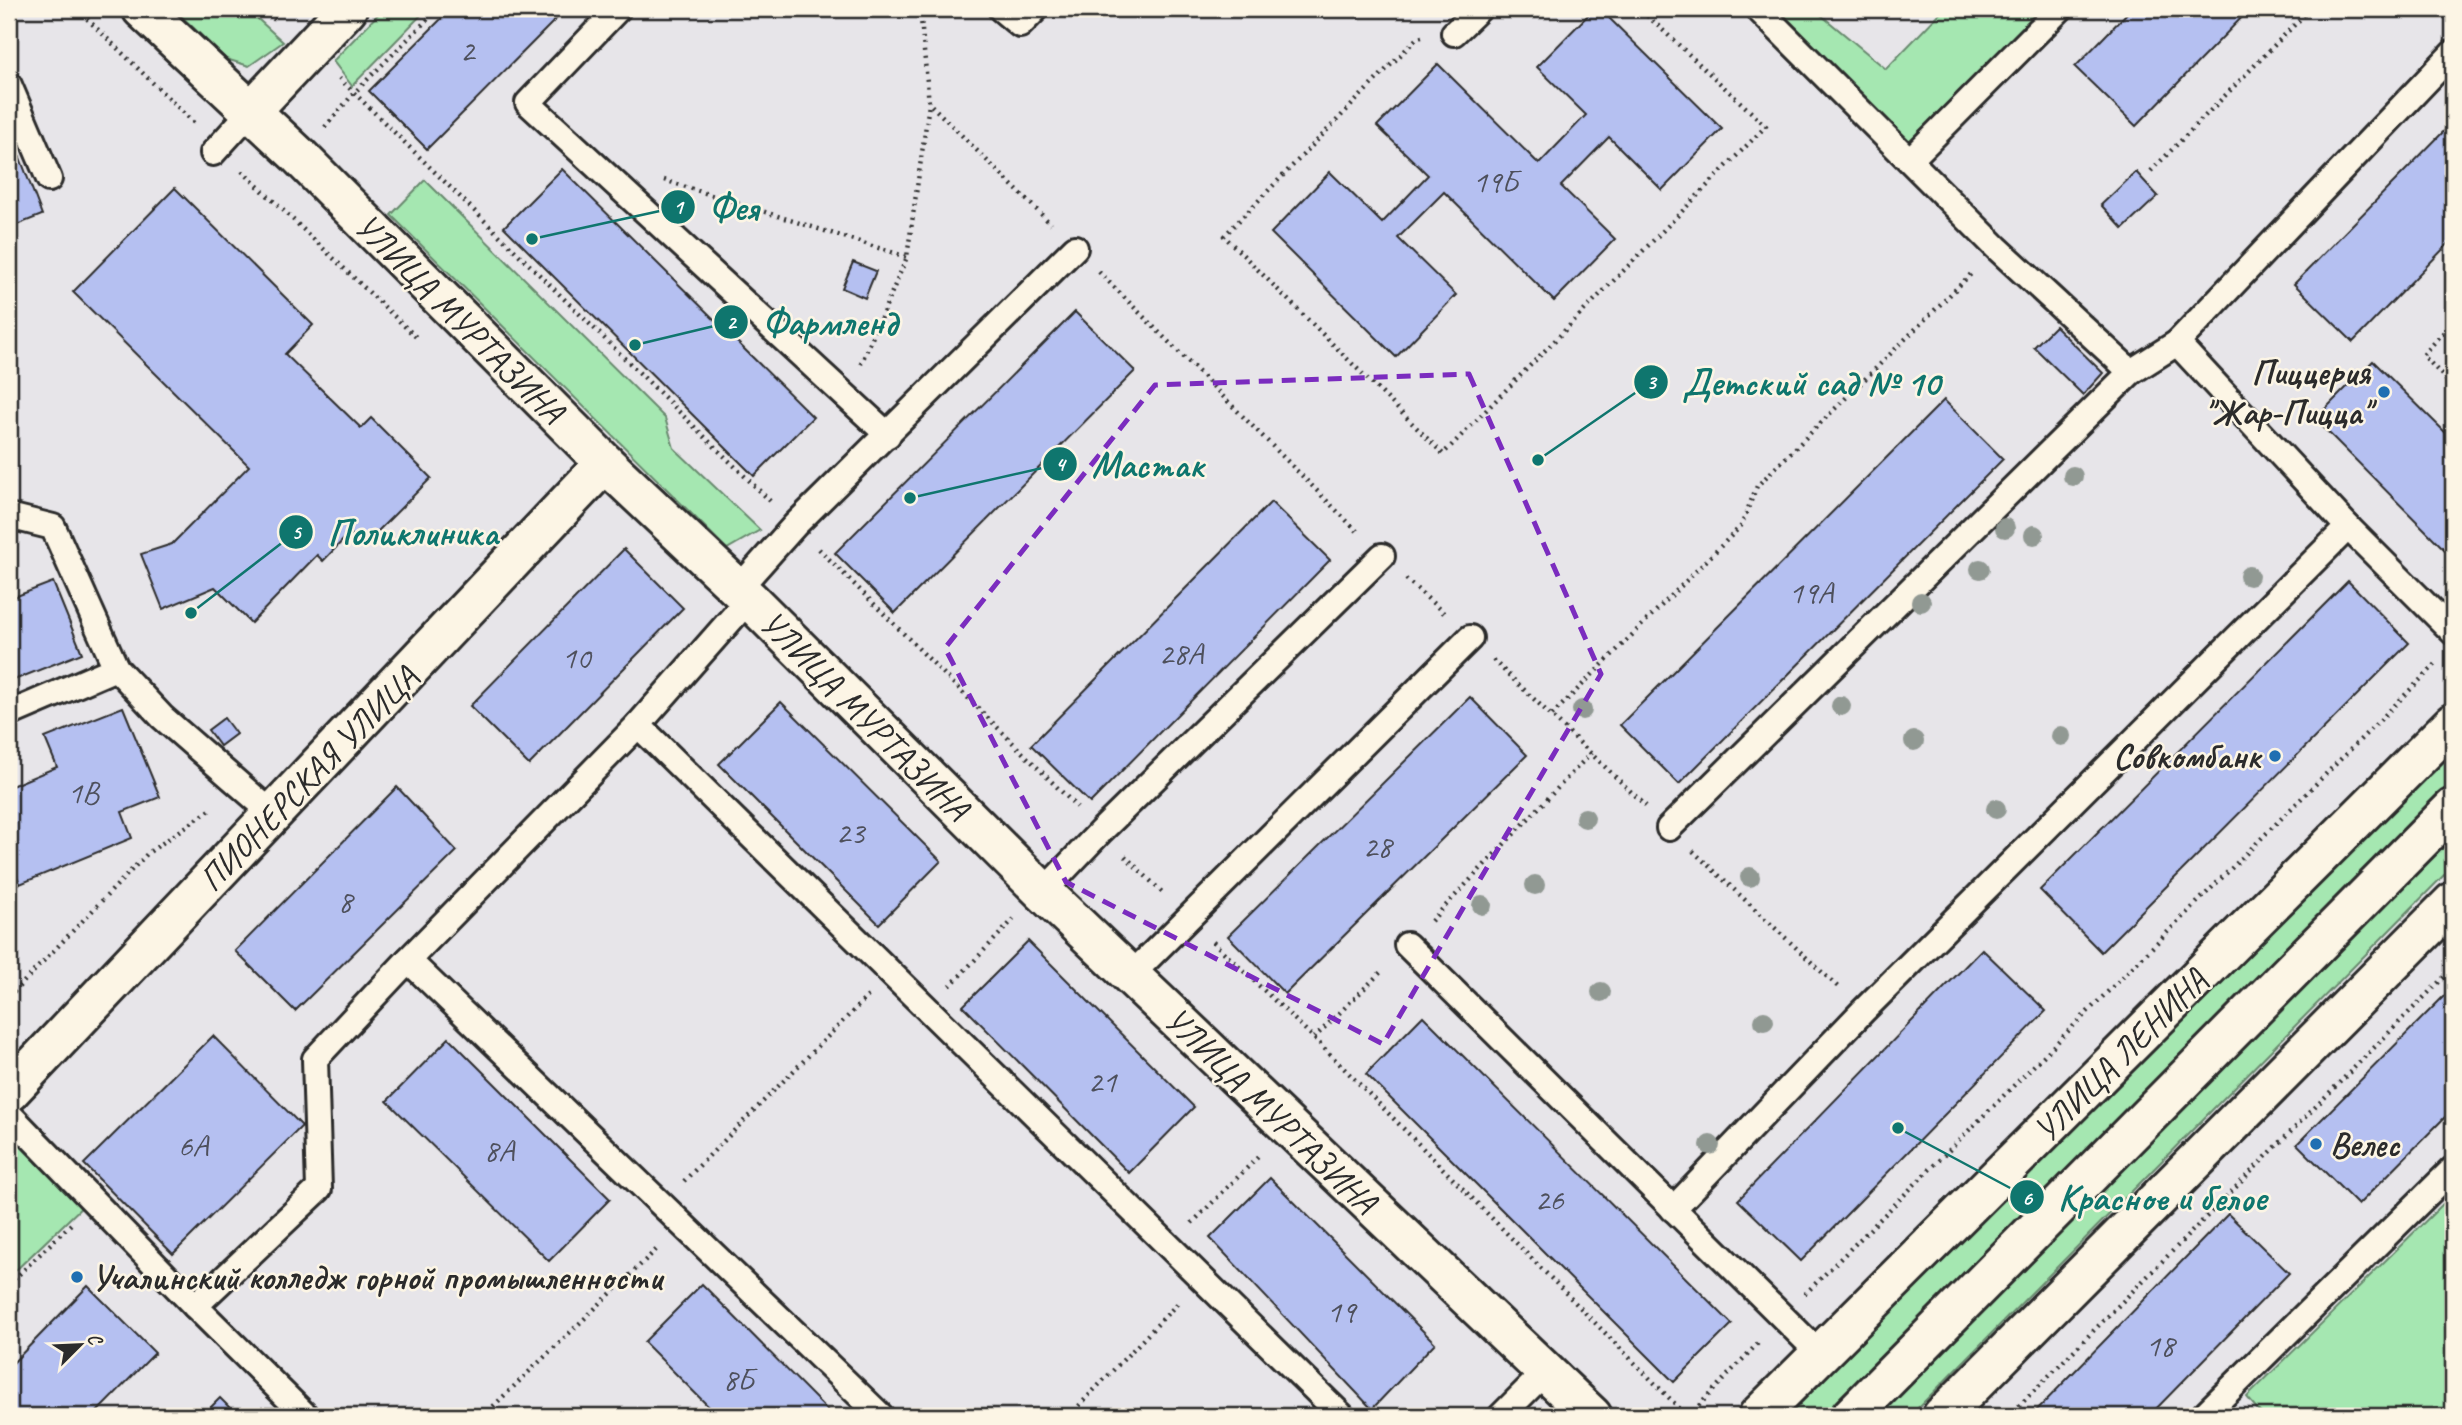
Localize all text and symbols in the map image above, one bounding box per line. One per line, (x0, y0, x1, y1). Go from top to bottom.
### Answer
house number: 2 (460, 30, 477, 71)
house number: 19Б (1472, 161, 1522, 202)
callout: Фея (660, 178, 773, 236)
text: Фея (709, 184, 762, 231)
text: 1 (673, 194, 685, 220)
street label: УЛИЦА МУРТАЗИНА (345, 204, 575, 434)
callout: Фармленд (714, 293, 911, 351)
text: Фармленд (763, 299, 901, 346)
text: 2 (726, 309, 738, 335)
place label: Пиццерия "Жар-Пицца" (2204, 350, 2378, 435)
callout: Детский сад № 10 (1633, 353, 1954, 411)
text: Детский сад № 10 (1682, 359, 1943, 406)
text: 3 (1646, 369, 1658, 395)
marker: Пиццерия "Жар-Пицца" (2376, 384, 2392, 400)
callout: Мастак (1043, 435, 1219, 493)
text: Мастак (1092, 441, 1207, 488)
text: 4 (1055, 451, 1067, 477)
callout: Поликлиника (279, 503, 512, 561)
text: Поликлиника (328, 509, 501, 556)
text: 5 (291, 519, 302, 545)
house number: 19А (1789, 572, 1835, 613)
street label: УЛИЦА МУРТАЗИНА (750, 601, 980, 831)
house number: 28А (1159, 633, 1205, 674)
house number: 10 (562, 637, 593, 678)
street label: ПИОНЕРСКАЯ УЛИЦА (189, 655, 429, 901)
place label: Совкомбанк (2113, 734, 2263, 779)
marker: Совкомбанк (2267, 748, 2283, 764)
house number: 1В (68, 772, 101, 813)
house number: 23 (836, 812, 867, 853)
house number: 28 (1363, 826, 1394, 867)
house number: 8 (338, 881, 355, 922)
street label: УЛИЦА ЛЕНИНА (2024, 958, 2218, 1152)
street label: УЛИЦА МУРТАЗИНА (1155, 997, 1388, 1224)
house number: 21 (1088, 1061, 1118, 1102)
place label: Велес (2330, 1122, 2401, 1167)
house number: 6А (178, 1125, 210, 1166)
house number: 8А (484, 1130, 516, 1171)
marker: Велес (2308, 1136, 2324, 1152)
callout: Красное и белое (2009, 1168, 2280, 1226)
text: Красное и белое (2058, 1174, 2270, 1221)
house number: 26 (1535, 1179, 1565, 1220)
text: 6 (2022, 1185, 2034, 1211)
place label: Учалинский колледж горной промышленности (91, 1255, 665, 1300)
marker: Учалинский колледж горной промышленности (69, 1269, 85, 1285)
house number: 19 (1327, 1291, 1358, 1332)
north arrow (46, 1310, 116, 1380)
house number: 18 (2146, 1325, 2177, 1366)
text: С (82, 1329, 109, 1350)
house number: 8Б (723, 1359, 758, 1400)

